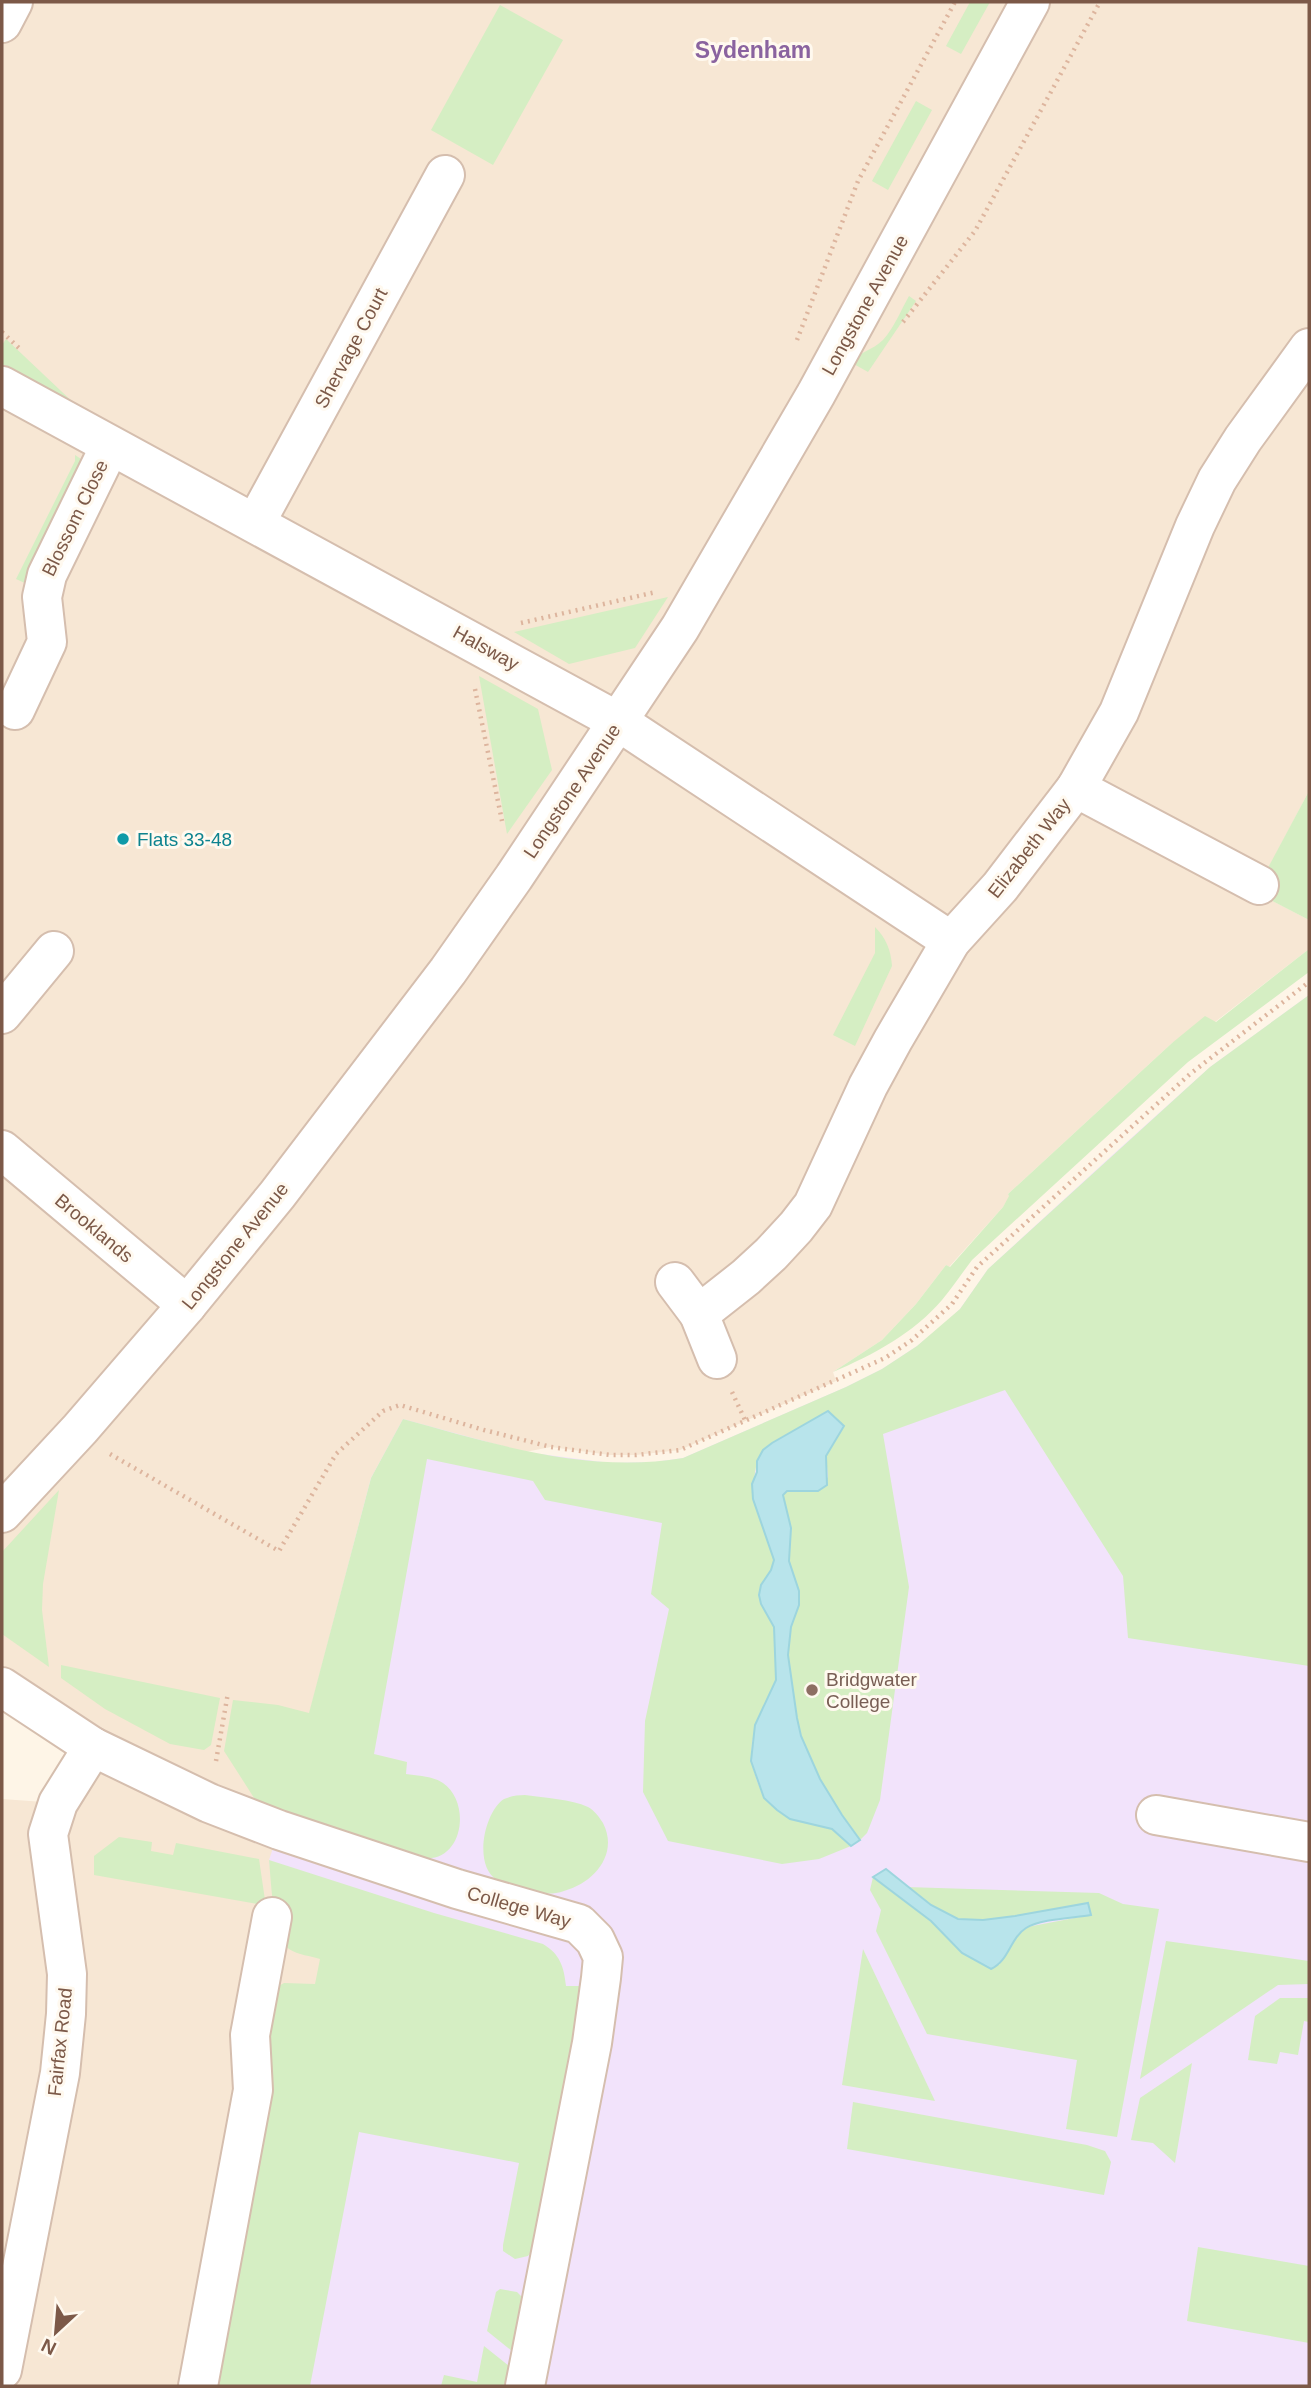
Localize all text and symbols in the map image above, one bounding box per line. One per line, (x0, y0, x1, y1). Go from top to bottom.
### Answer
district label: Sydenham (695, 37, 811, 63)
street label: Longstone Avenue (818, 231, 912, 379)
street label: Shervage Court (310, 284, 392, 412)
street label: Blossom Close (38, 456, 112, 580)
street label: Halsway (450, 621, 523, 675)
street label: Longstone Avenue (519, 720, 625, 862)
street label: Elizabeth Way (984, 794, 1075, 902)
place label: Flats 33-48 (137, 829, 232, 850)
marker: Flats 33-48 (115, 831, 131, 847)
street label: Longstone Avenue (177, 1178, 293, 1314)
street label: Brooklands (51, 1189, 137, 1267)
place label: Bridgwater College (826, 1669, 917, 1712)
marker: Bridgwater College (804, 1682, 820, 1698)
street label: College Way (465, 1882, 574, 1932)
street label: Fairfax Road (44, 1987, 76, 2097)
north arrow (21, 2297, 91, 2367)
text: N (38, 2334, 60, 2359)

